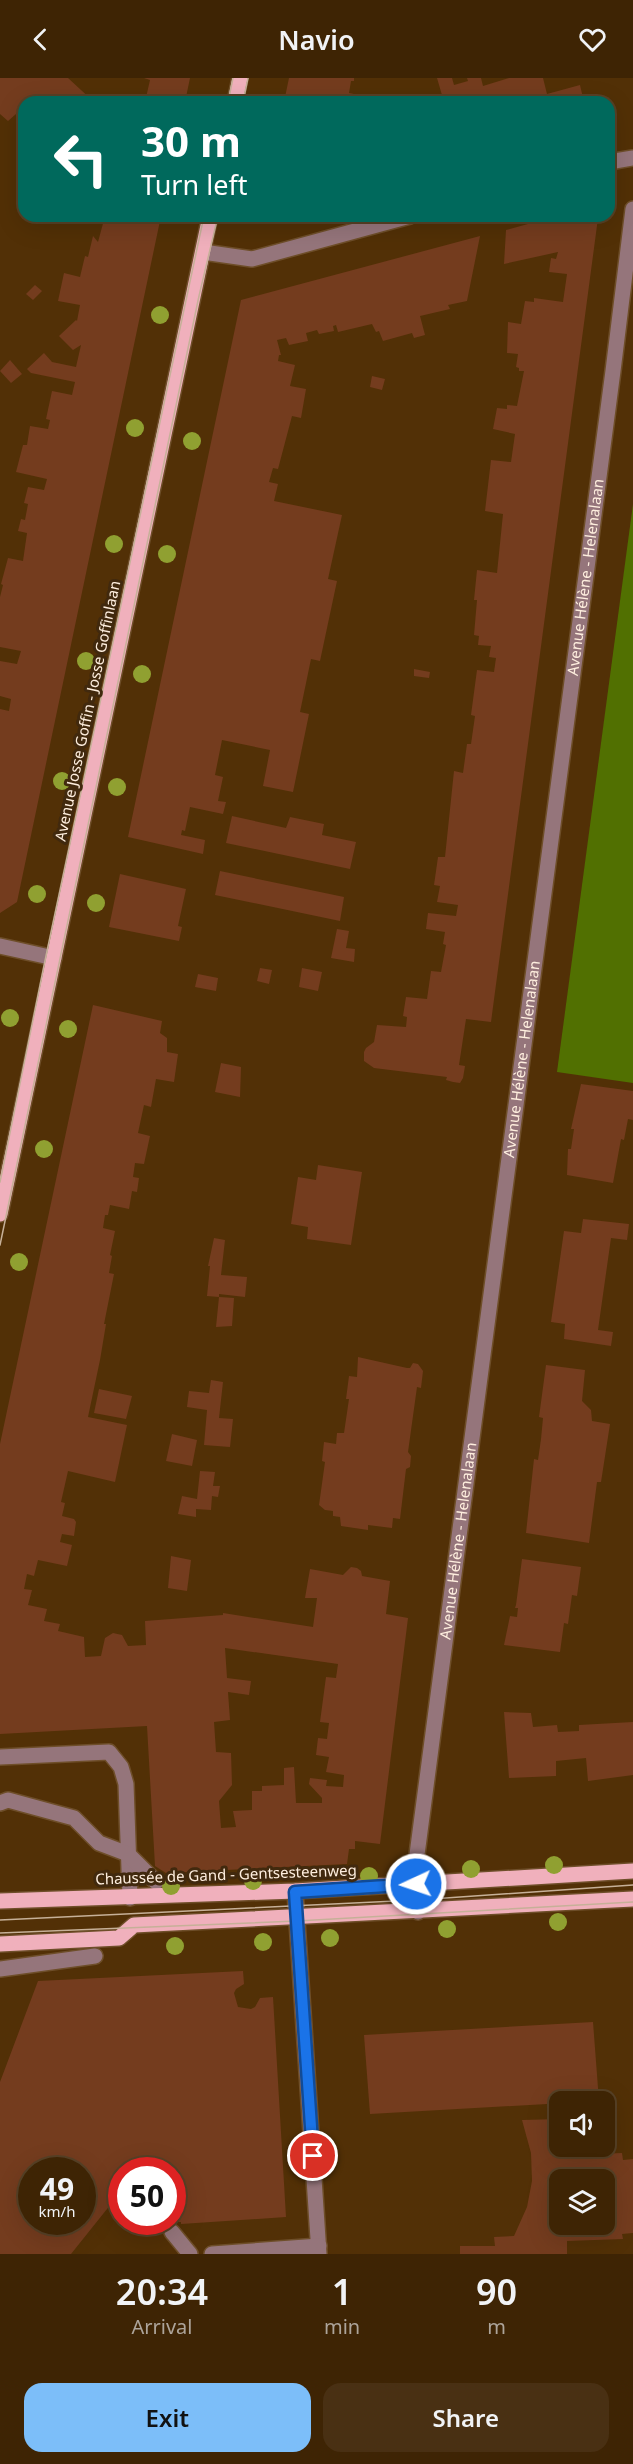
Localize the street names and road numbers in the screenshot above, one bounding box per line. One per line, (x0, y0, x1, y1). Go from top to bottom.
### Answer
street label: Avenue Hélène - Helenalaan (562, 477, 608, 677)
street label: Avenue Josse Goffin - Josse Goffinlaan (50, 579, 124, 843)
street label: Avenue Hélène - Helenalaan (498, 959, 544, 1159)
street label: Avenue Hélène - Helenalaan (435, 1441, 480, 1640)
street label: Chaussée de Gand - Gentsesteenweg (95, 1859, 357, 1889)

